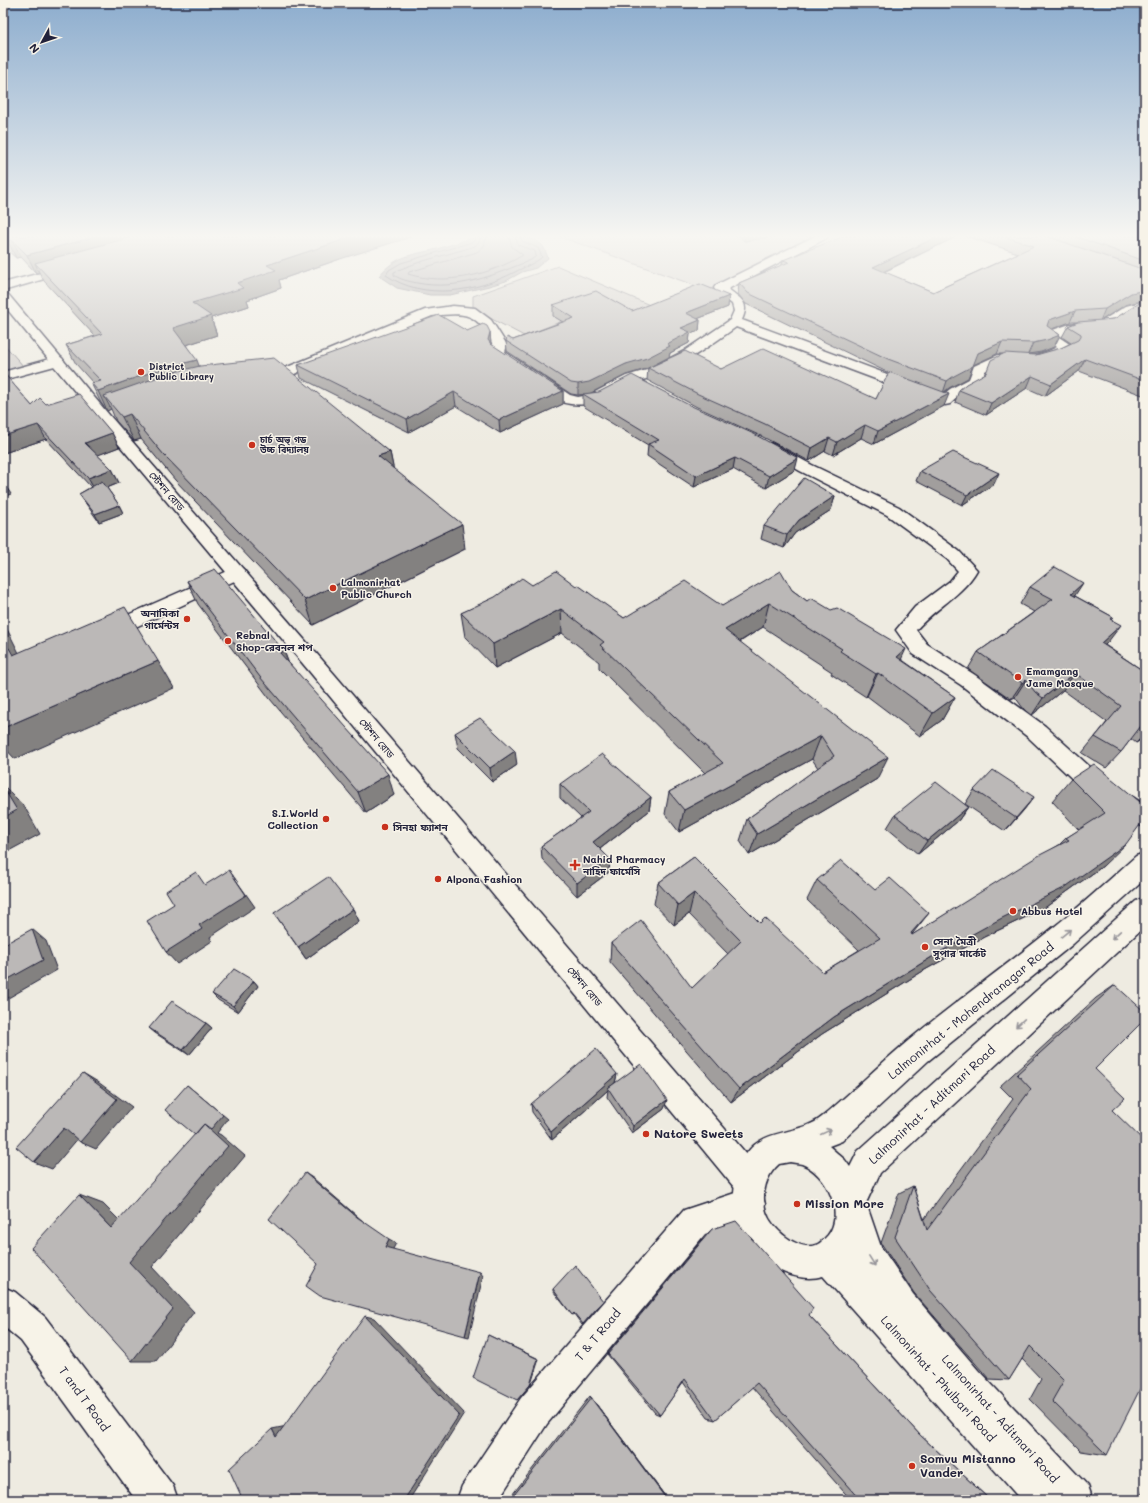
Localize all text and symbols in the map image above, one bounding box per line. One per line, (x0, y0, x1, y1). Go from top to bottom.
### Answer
north arrow (22, 22, 62, 62)
text: N (26, 41, 42, 57)
place label: District Public Library (149, 361, 214, 383)
marker: District Public Library (136, 367, 146, 377)
place label: চার্চ অভ্ গড ‍উচ্চ বিদ্যালয় (259, 434, 309, 455)
marker: চার্চ অভ্ গড ‍উচ্চ বিদ্যালয় (247, 440, 257, 450)
street label: স্টেশন রোড (146, 468, 189, 514)
place label: Lalmonirhat Public Church (341, 575, 412, 601)
marker: Lalmonirhat Public Church (328, 583, 338, 593)
place label: অনামিকা গার্মেন্টস (140, 606, 180, 632)
marker: অনামিকা গার্মেন্টস (182, 614, 192, 624)
place label: Rebnal Shop-রেবনল শপ (236, 628, 313, 654)
marker: Rebnal Shop-রেবনল শপ (223, 636, 233, 646)
place label: Emamgang Jame Mosque (1026, 664, 1094, 690)
marker: Emamgang Jame Mosque (1013, 672, 1023, 682)
street label: স্টেশন রোড (356, 715, 398, 762)
place label: S.I.World Collection (268, 806, 319, 832)
marker: S.I.World Collection (321, 814, 331, 824)
place label: সিনহা ফ্যাশন (392, 820, 448, 834)
marker: সিনহা ফ্যাশন (380, 822, 390, 832)
place label: Nahid Pharmacy নাহিদ ফার্মেসি (582, 852, 666, 878)
marker: Nahid Pharmacy নাহিদ ফার্মেসি (570, 860, 580, 870)
place label: Alpona Fashion (446, 872, 522, 886)
marker: Alpona Fashion (433, 874, 443, 884)
place label: Abbus Hotel (1021, 904, 1083, 918)
marker: Abbus Hotel (1008, 906, 1018, 916)
one-way arrow (1061, 929, 1071, 938)
one-way arrow (1111, 931, 1121, 940)
place label: সেনা মৈত্রী সুপার মার্কেট (932, 934, 986, 960)
street label: Lalmonirhat - Mohendranagar Road (884, 938, 1057, 1082)
marker: সেনা মৈত্রী সুপার মার্কেট (920, 942, 930, 952)
street label: স্টেশন রোড (564, 963, 606, 1010)
one-way arrow (1015, 1019, 1026, 1028)
street label: Lalmonirhat - Aditmari Road (865, 1041, 998, 1167)
place label: Natore Sweets (654, 1125, 743, 1141)
one-way arrow (820, 1128, 832, 1135)
marker: Natore Sweets (641, 1129, 651, 1139)
place label: Mission More (805, 1195, 884, 1211)
marker: Mission More (792, 1199, 802, 1209)
one-way arrow (868, 1255, 876, 1267)
street label: T & T Road (571, 1305, 624, 1364)
street label: Lalmonirhat - Phulbari Road (878, 1312, 1000, 1445)
street label: Lalmonirhat - Aditmari Road (939, 1351, 1063, 1486)
street label: T and T Road (56, 1363, 114, 1434)
place label: Somvu Mistanno Vander (920, 1450, 1016, 1480)
marker: Somvu Mistanno Vander (907, 1461, 917, 1471)

